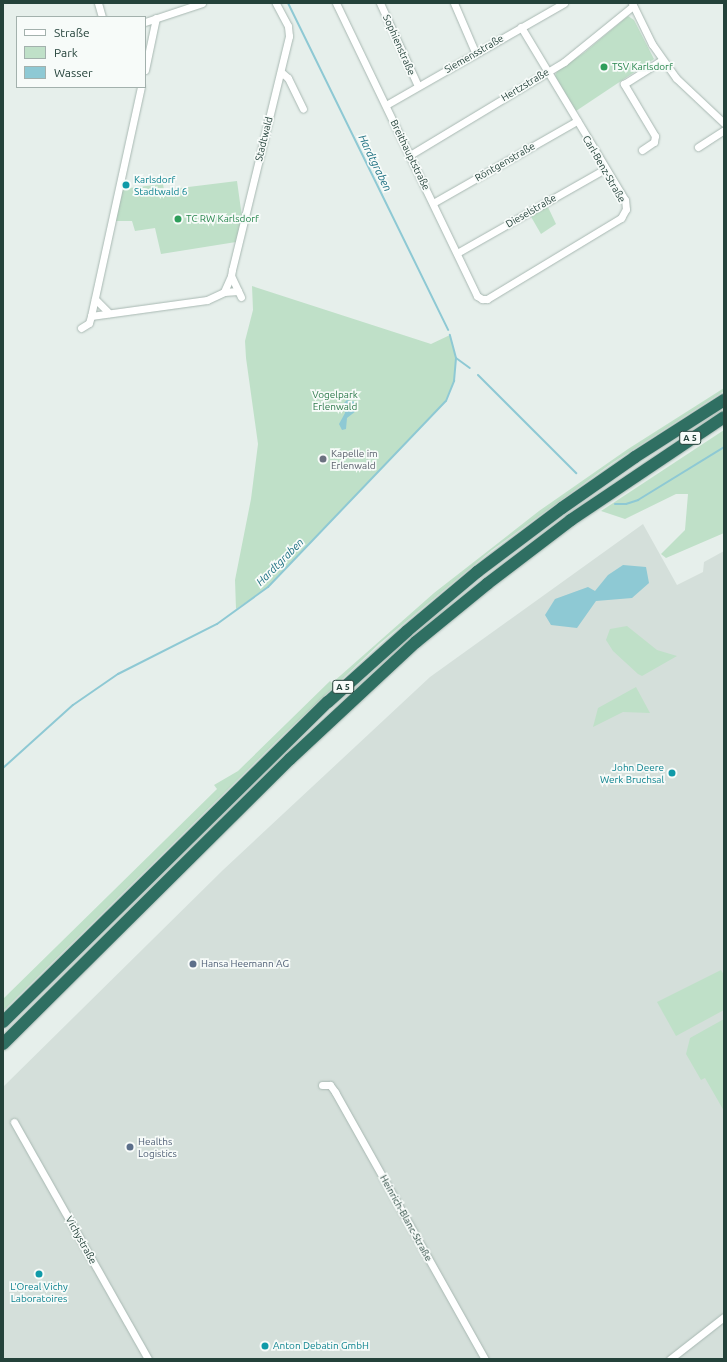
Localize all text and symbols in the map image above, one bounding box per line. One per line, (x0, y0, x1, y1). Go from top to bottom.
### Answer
street label: Sophienstraße (380, 13, 418, 77)
legend (16, 16, 146, 88)
text: Straße (54, 26, 90, 39)
street label: Siemensstraße (442, 32, 506, 76)
text: Park (54, 46, 78, 59)
place label: TSV Karlsdorf (612, 61, 673, 73)
marker: TSV Karlsdorf (599, 62, 609, 72)
text: Wasser (54, 66, 93, 79)
street label: Hertzstraße (499, 66, 551, 104)
street label: Stadtwald (253, 116, 275, 162)
street label: Breithauptstraße (388, 118, 432, 192)
water label: Hardtgraben (356, 132, 394, 194)
street label: Carl-Benz-Straße (580, 133, 628, 205)
street label: Röntgenstraße (473, 140, 537, 184)
place label: Karlsdorf Stadtwald 6 (134, 173, 187, 196)
marker: Karlsdorf Stadtwald 6 (121, 180, 131, 190)
street label: Dieselstraße (504, 192, 558, 230)
place label: TC RW Karlsdorf (186, 213, 259, 225)
marker: TC RW Karlsdorf (173, 214, 183, 224)
park label: Vogelpark Erlenwald (312, 388, 358, 412)
road number: A 5 (679, 431, 701, 445)
place label: Kapelle im Erlenwald (331, 447, 378, 470)
marker: Kapelle im Erlenwald (318, 454, 328, 464)
water label: Hardtgraben (254, 536, 306, 588)
road number: A 5 (332, 680, 354, 694)
place label: John Deere Werk Bruchsal (600, 761, 664, 784)
marker: John Deere Werk Bruchsal (667, 768, 677, 778)
place label: Hansa Heemann AG (201, 958, 289, 970)
marker: Hansa Heemann AG (188, 959, 198, 969)
place label: Healths Logistics (138, 1135, 177, 1158)
marker: Healths Logistics (125, 1142, 135, 1152)
street label: Heinrich-Blanc-Straße (377, 1173, 435, 1263)
street label: Vichystraße (63, 1214, 99, 1266)
marker: L'Oreal Vichy Laboratoires (34, 1269, 44, 1279)
place label: L'Oreal Vichy Laboratoires (10, 1280, 68, 1304)
place label: Anton Debatin GmbH (273, 1340, 369, 1352)
marker: Anton Debatin GmbH (260, 1341, 270, 1351)

